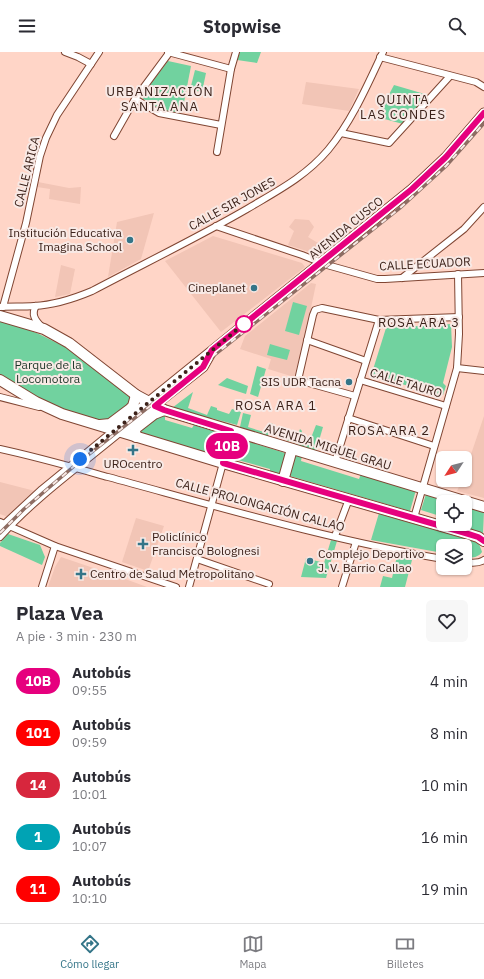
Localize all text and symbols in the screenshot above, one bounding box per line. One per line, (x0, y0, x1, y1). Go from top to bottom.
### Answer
icon: menu (16, 15, 38, 37)
text: Stopwise (203, 15, 281, 38)
icon: search (446, 15, 468, 37)
district label: URBANIZACIÓN SANTA ANA (106, 83, 214, 115)
district label: QUINTA LAS CONDES (360, 91, 446, 123)
street label: CALLE ARICA (10, 135, 43, 209)
street label: CALLE SIR JONES (186, 174, 278, 233)
street label: AVENIDA CUSCO (305, 193, 386, 262)
place label: Institución Educativa Imagina School (8, 225, 123, 254)
marker: Institución Educativa Imagina School (125, 235, 135, 245)
street label: CALLE ECUADOR (379, 254, 471, 273)
place label: Cineplanet (188, 280, 246, 295)
marker: Cineplanet (249, 283, 259, 293)
district label: ROSA ARA 3 (378, 314, 460, 331)
unlabelled marker (235, 315, 253, 333)
park label: Parque de la Locomotora (14, 357, 82, 386)
street label: CALLE TAURO (368, 364, 444, 401)
place label: SIS UDR Tacna (261, 374, 342, 389)
marker: SIS UDR Tacna (344, 377, 354, 387)
district label: ROSA ARA 1 (235, 397, 317, 414)
street label: AVENIDA MIGUEL GRAU (263, 420, 393, 473)
district label: ROSA ARA 2 (348, 422, 430, 439)
line badge: 10B (204, 433, 250, 459)
text: 10B (214, 437, 240, 455)
marker: UROcentro (127, 444, 139, 456)
your location (70, 449, 90, 469)
north arrow (436, 451, 472, 487)
map controls (436, 451, 472, 575)
place label: UROcentro (104, 456, 163, 471)
street label: CALLE PROLONGACIÓN CALLAO (174, 475, 346, 534)
button: locate (436, 495, 472, 531)
place label: Policlínico Francisco Bolognesi (152, 529, 260, 558)
marker: Policlínico Francisco Bolognesi (137, 538, 149, 550)
button: layers (436, 539, 472, 575)
place label: Complejo Deportivo J. V. Barrio Callao (318, 546, 425, 575)
marker: Complejo Deportivo J. V. Barrio Callao (305, 556, 315, 566)
place label: Centro de Salud Metropolitano (90, 566, 255, 581)
marker: Centro de Salud Metropolitano (75, 568, 87, 580)
button: heart (426, 600, 468, 642)
text: Plaza Vea (16, 601, 103, 625)
text: A pie · 3 min · 230 m (16, 628, 137, 645)
text: Autobús (72, 663, 131, 682)
text: 10B (25, 672, 51, 690)
text: 4 min (430, 672, 468, 691)
text: 09:55 (72, 682, 107, 699)
text: Autobús (72, 715, 131, 734)
text: 101 (25, 724, 51, 742)
text: 8 min (430, 724, 468, 743)
text: 09:59 (72, 734, 107, 751)
text: Autobús (72, 767, 131, 786)
text: 14 (30, 776, 46, 794)
text: 10 min (421, 776, 468, 795)
text: 10:01 (72, 786, 107, 803)
text: Autobús (72, 819, 131, 838)
text: 1 (34, 828, 42, 846)
text: 16 min (421, 828, 468, 847)
text: 10:07 (72, 838, 107, 855)
text: Autobús (72, 871, 131, 890)
text: 11 (30, 880, 46, 898)
text: 19 min (421, 880, 468, 899)
text: 10:10 (72, 890, 107, 907)
tab: Cómo llegar (60, 933, 119, 971)
tab: Mapa (239, 933, 266, 971)
tab: Billetes (387, 933, 424, 971)

